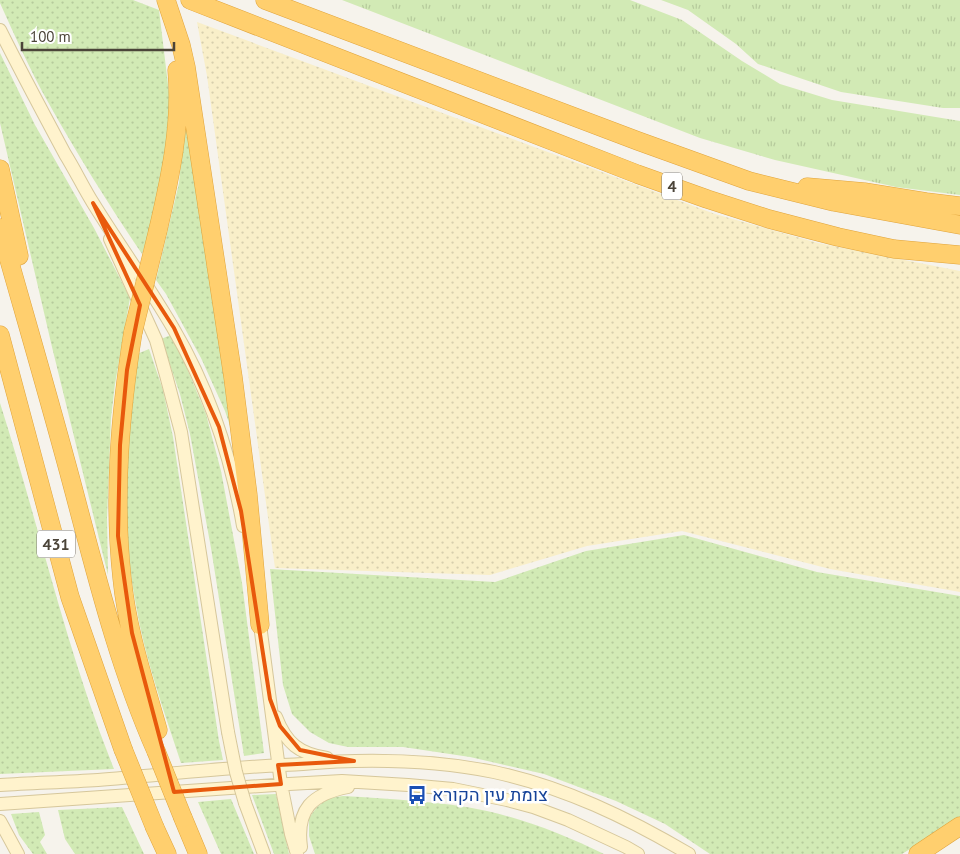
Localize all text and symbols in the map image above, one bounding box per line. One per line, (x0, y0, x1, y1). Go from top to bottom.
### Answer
scale bar (22, 20, 175, 52)
text: 100 m (30, 27, 71, 46)
road number: 4 (662, 172, 682, 200)
road number: 431 (37, 530, 75, 558)
place label: צומת עין הקורא (432, 783, 548, 806)
bus stop icon: צומת עין הקורא (406, 784, 428, 806)

